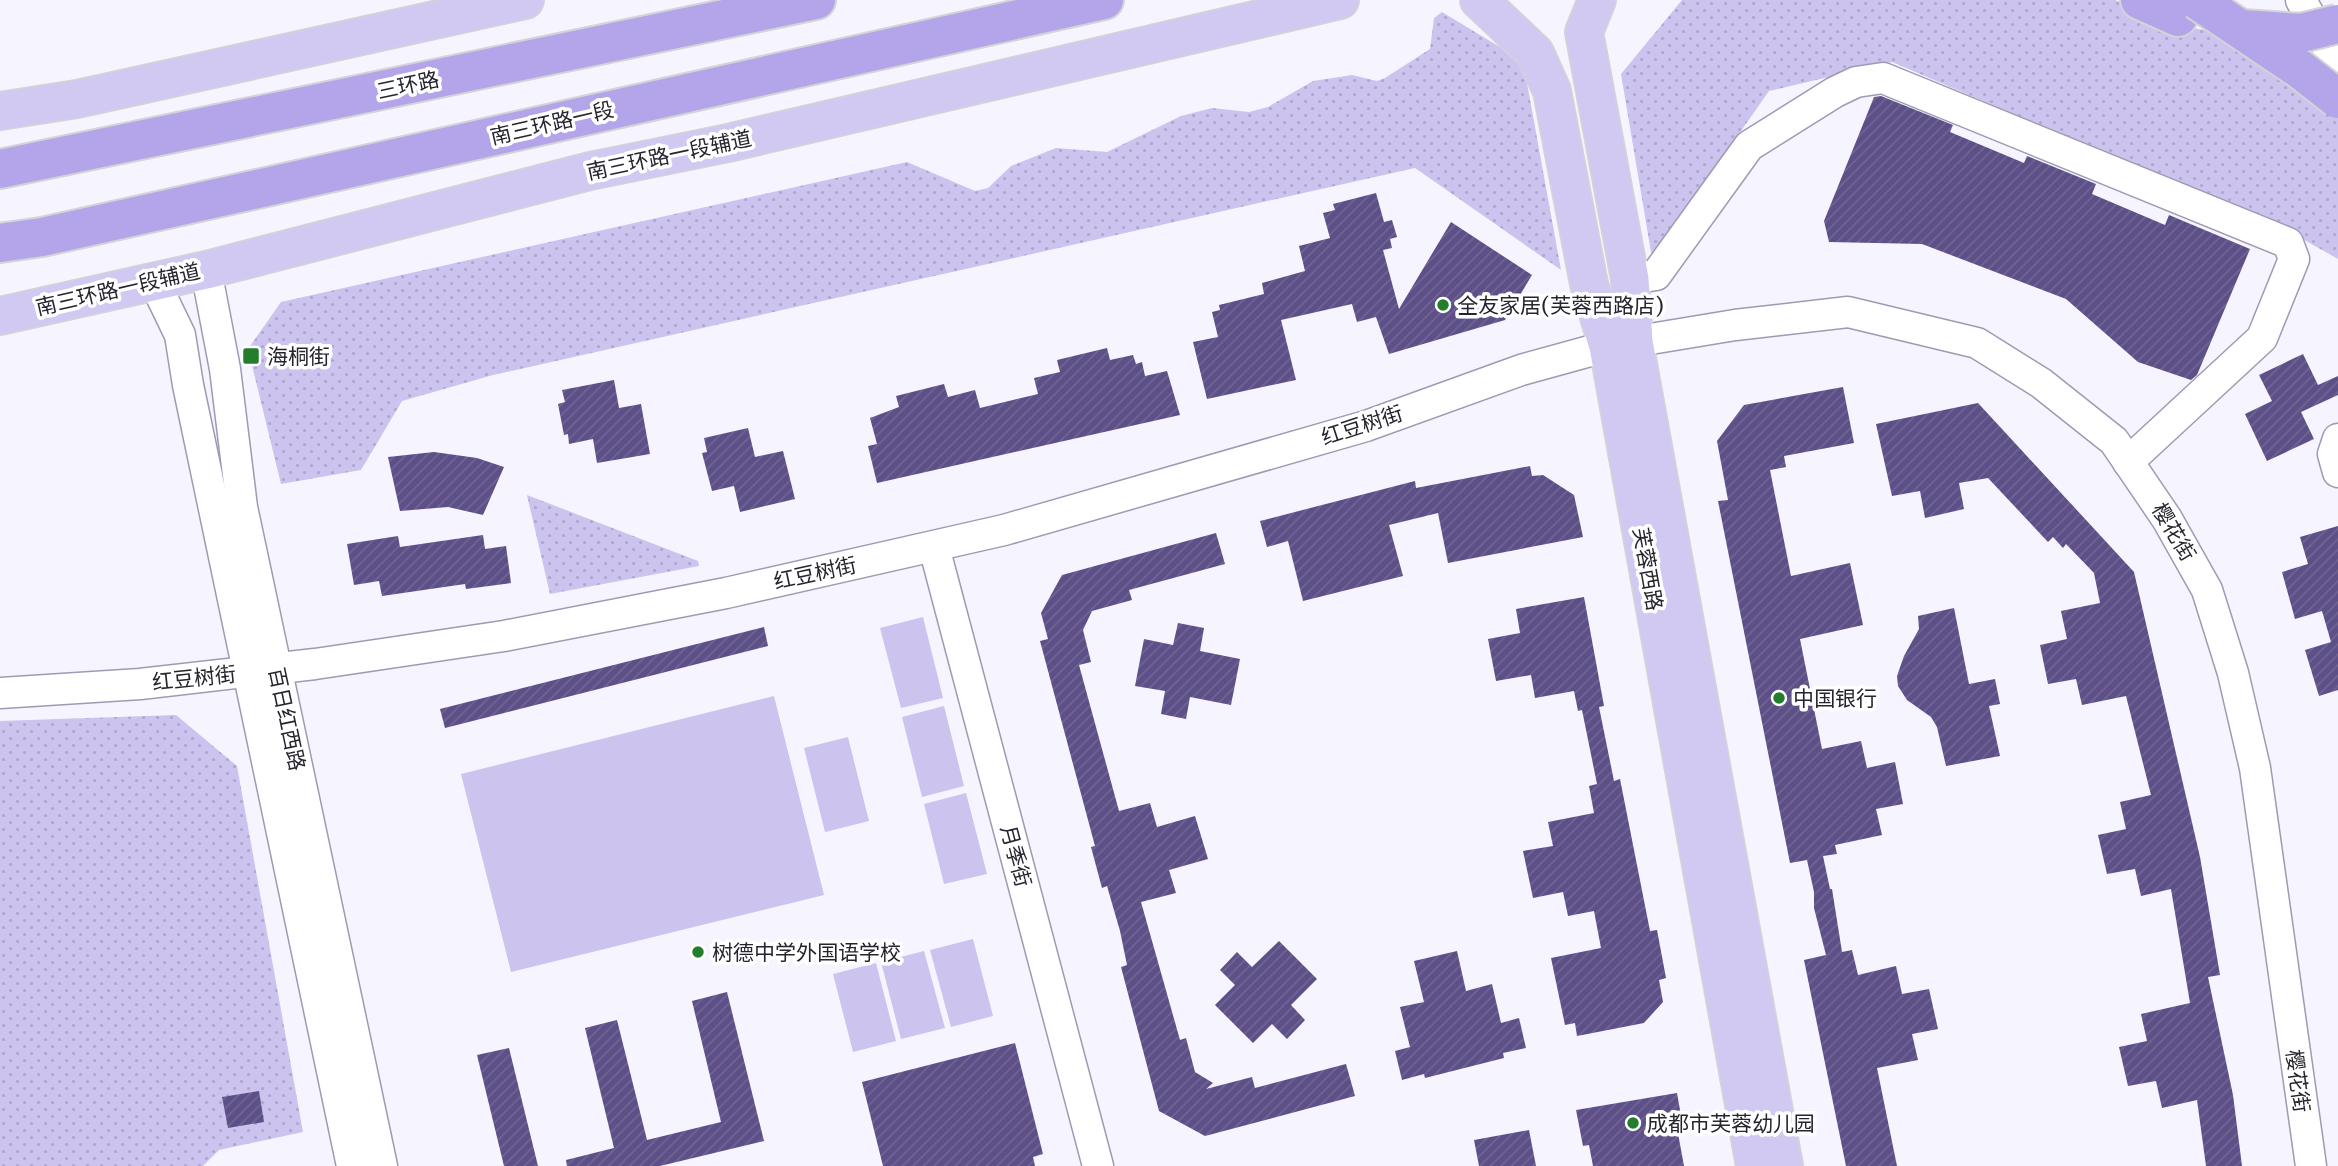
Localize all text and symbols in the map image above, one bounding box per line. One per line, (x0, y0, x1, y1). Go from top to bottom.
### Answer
street label: 三环路 (374, 65, 442, 105)
street label: 南三环路一段 (488, 96, 616, 150)
street label: 南三环路一段辅道 (584, 124, 754, 186)
street label: 南三环路一段辅道 (33, 257, 203, 321)
place label: 全友家居(芙蓉西路店) (1457, 292, 1664, 319)
marker: 全友家居(芙蓉西路店) (1435, 297, 1451, 313)
place label: 海桐街 (267, 343, 330, 370)
marker: 海桐街 (241, 346, 261, 366)
street label: 红豆树街 (1318, 399, 1406, 451)
street label: 樱花街 (2146, 498, 2202, 566)
street label: 芙蓉西路 (1627, 525, 1669, 613)
street label: 红豆树街 (771, 551, 859, 595)
street label: 红豆树街 (151, 660, 237, 696)
street label: 百日红西路 (263, 665, 311, 773)
place label: 中国银行 (1793, 685, 1877, 712)
marker: 中国银行 (1771, 690, 1787, 706)
street label: 月季街 (995, 822, 1037, 890)
place label: 树德中学外国语学校 (712, 939, 901, 966)
marker: 树德中学外国语学校 (690, 944, 706, 960)
street label: 樱花街 (2280, 1048, 2316, 1114)
place label: 成都市芙蓉幼儿园 (1647, 1110, 1815, 1137)
marker: 成都市芙蓉幼儿园 (1625, 1115, 1641, 1131)

